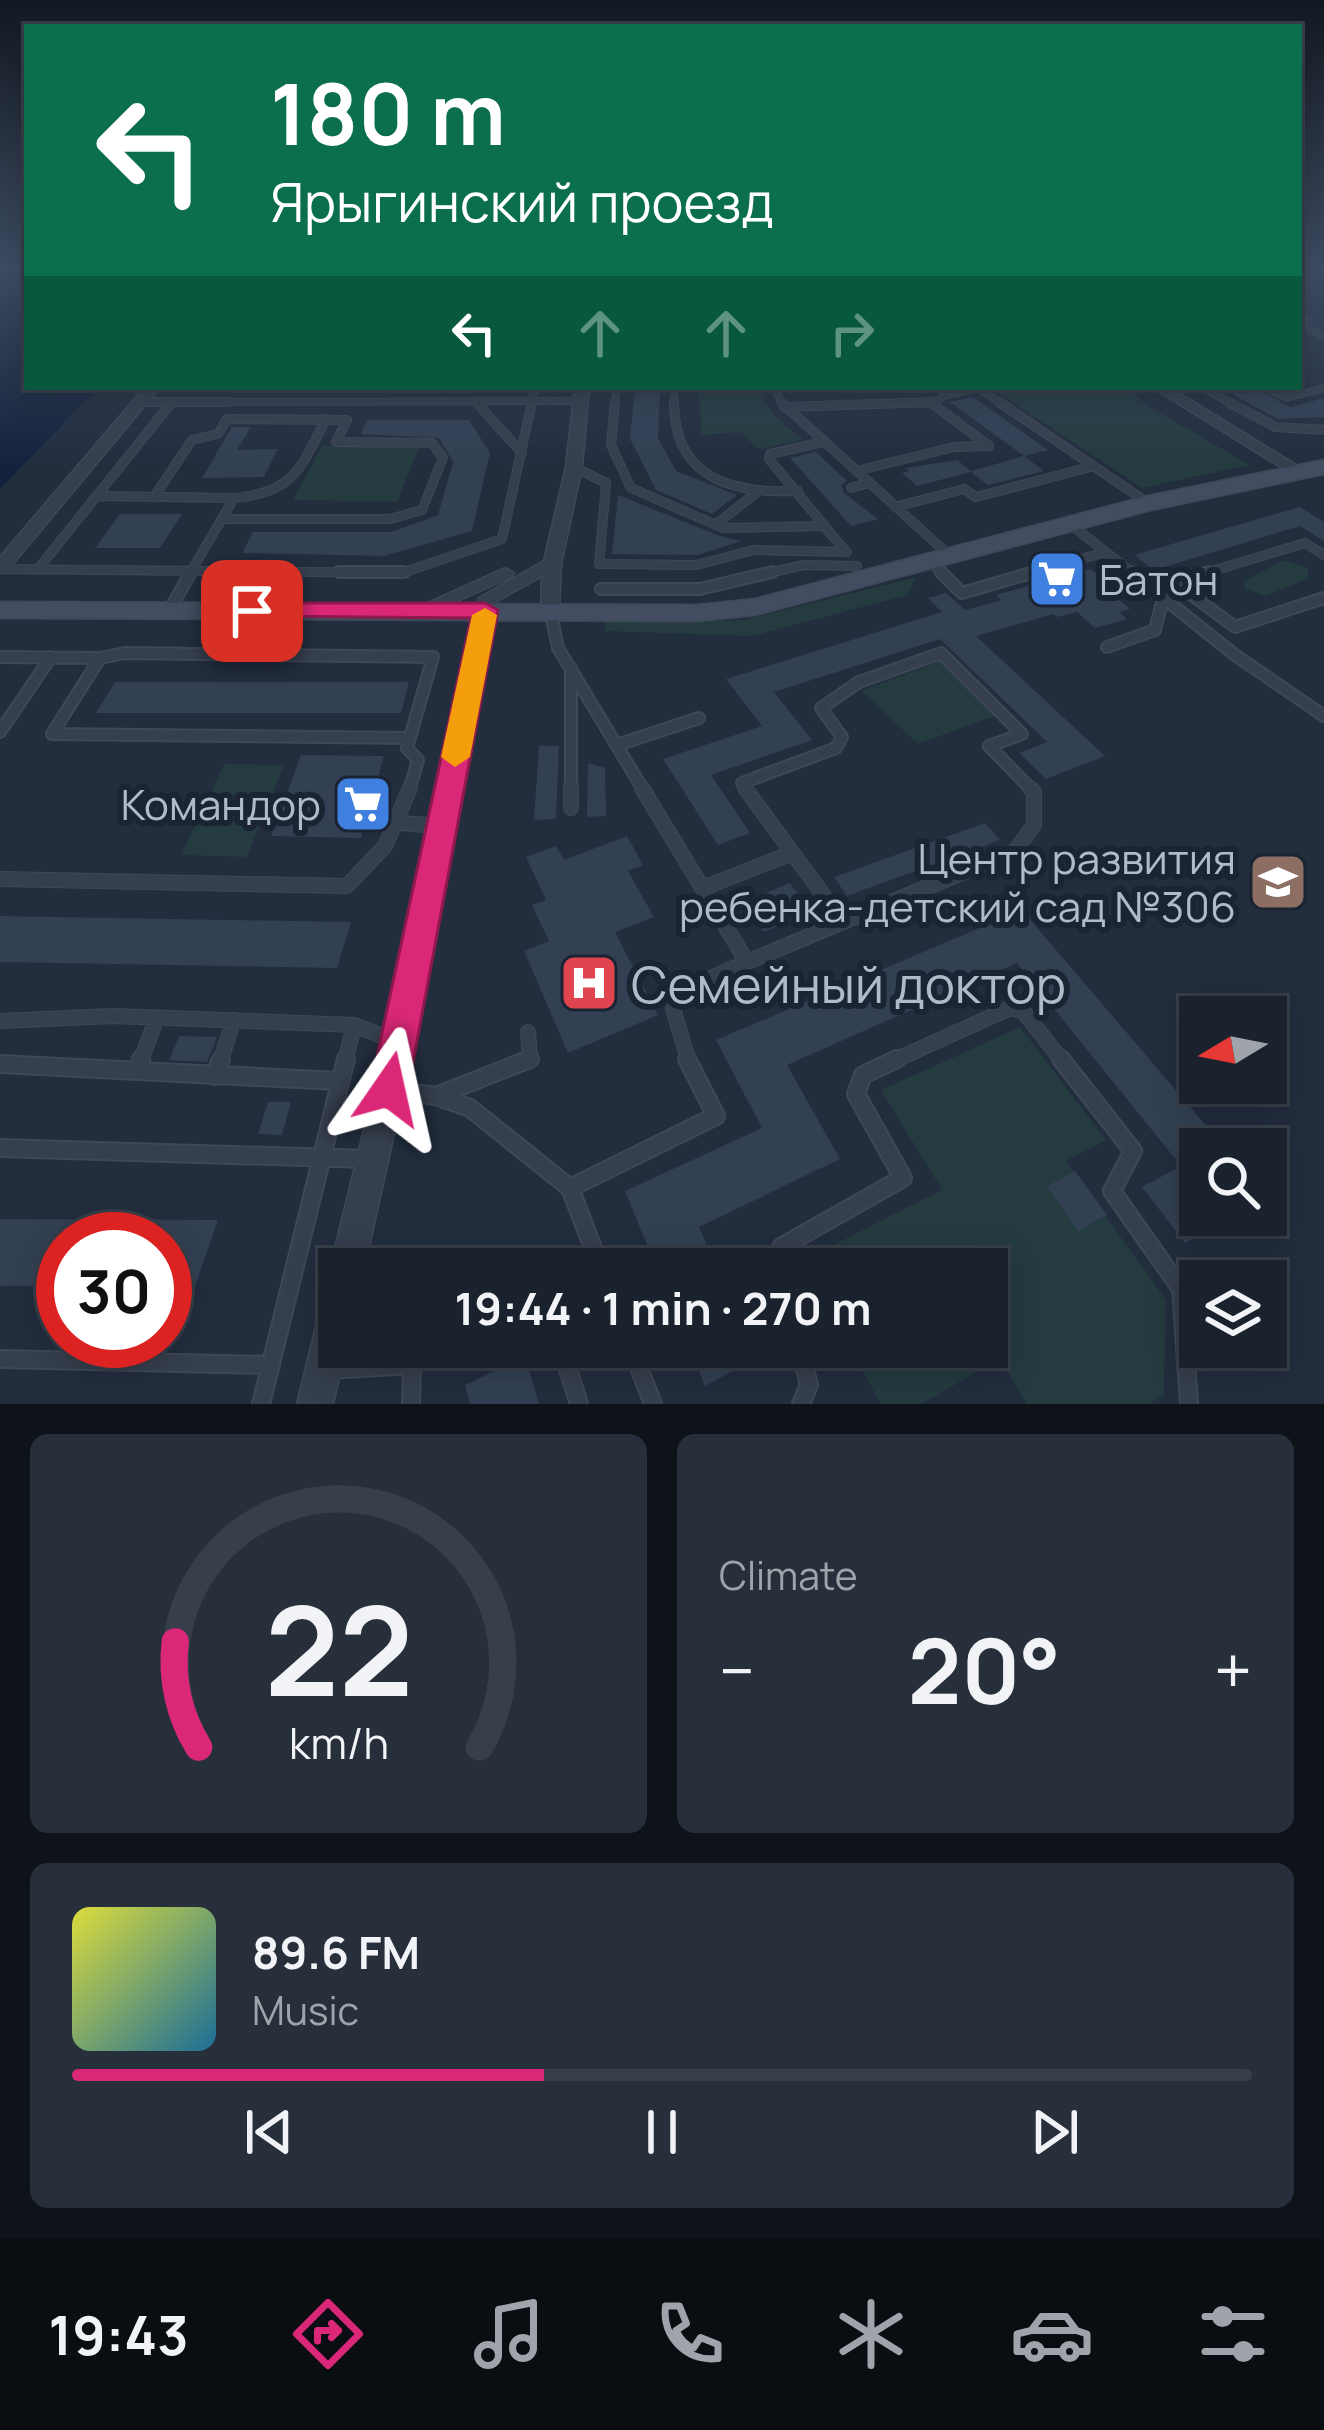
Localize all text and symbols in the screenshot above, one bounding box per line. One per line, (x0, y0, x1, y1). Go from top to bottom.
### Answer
text: 180 m (270, 55, 506, 170)
icon: left (72, 72, 228, 228)
text: Ярыгинский проезд (270, 164, 774, 238)
icon: left (441, 300, 507, 366)
icon: ahead (567, 300, 633, 366)
icon: ahead (693, 300, 759, 366)
icon: right (819, 300, 885, 366)
supermarket icon: Батон (1026, 548, 1088, 610)
place label: Батон (1099, 550, 1218, 608)
pin (201, 560, 303, 662)
icon: arrive (219, 578, 285, 644)
supermarket icon: Командор (332, 773, 394, 835)
place label: Командор (121, 775, 321, 833)
place label: Центр развития ребенка-детский сад №306 (679, 829, 1236, 935)
school or university icon: Центр развития ребенка-детский сад №306 (1247, 851, 1309, 913)
place label: Семейный доктор (631, 949, 1066, 1018)
hospital icon: Семейный доктор (558, 952, 620, 1014)
north arrow (1179, 996, 1287, 1104)
map controls (1179, 996, 1287, 1368)
position arrow (326, 1026, 452, 1152)
button: search (1179, 1128, 1287, 1236)
speed limit sign: 30 (36, 1212, 192, 1368)
button: layers (1179, 1260, 1287, 1368)
text: 19:44 · 1 min · 270 m (454, 1277, 872, 1339)
text: Climate (719, 1548, 858, 1602)
text: 22 (264, 1563, 413, 1733)
text: 20° (908, 1608, 1061, 1731)
text: − (719, 1625, 755, 1715)
text: + (1214, 1625, 1252, 1715)
text: km/h (289, 1712, 388, 1771)
text: 89.6 FM (252, 1921, 420, 1983)
text: Music (252, 1983, 359, 2037)
icon: previous (236, 2099, 302, 2165)
icon: pause (629, 2099, 695, 2165)
icon: next (1022, 2099, 1088, 2165)
icon: directions (286, 2292, 370, 2376)
icon: music (467, 2292, 551, 2376)
icon: phone (648, 2292, 732, 2376)
icon: climate (829, 2292, 913, 2376)
icon: car (1010, 2292, 1094, 2376)
icon: filters (1191, 2292, 1275, 2376)
text: 19:43 (49, 2297, 189, 2371)

